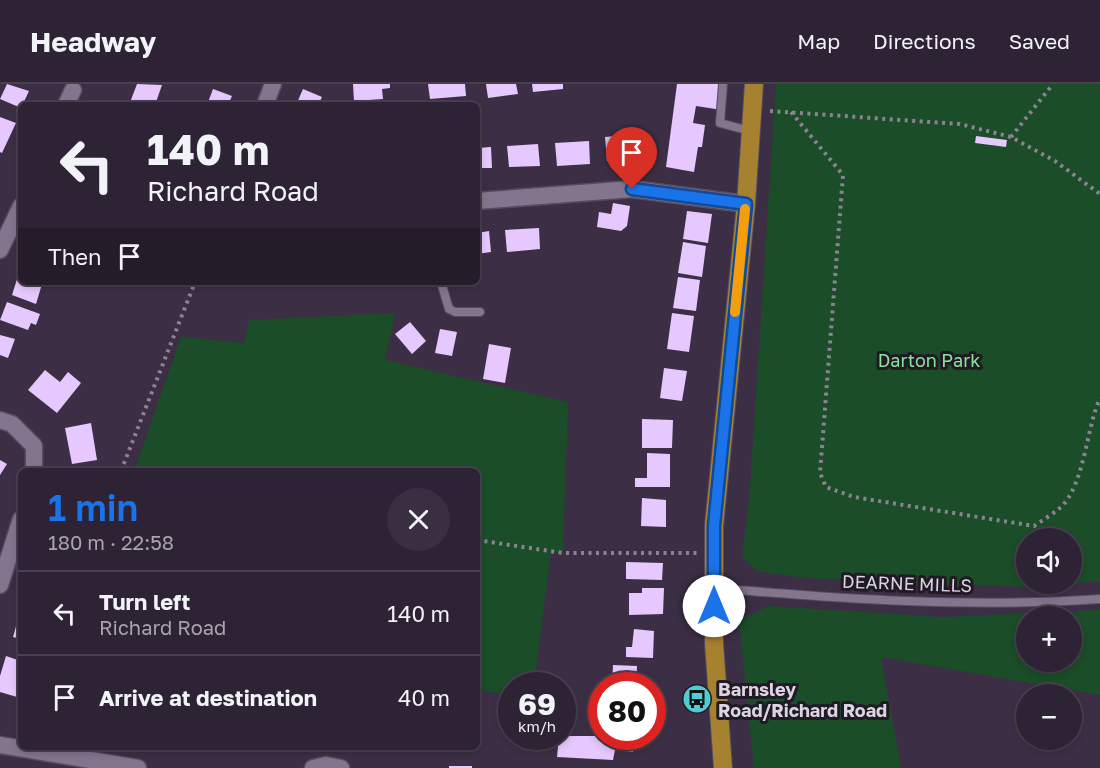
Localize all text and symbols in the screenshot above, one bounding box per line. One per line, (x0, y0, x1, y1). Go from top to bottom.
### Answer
text: Headway (30, 25, 156, 58)
text: Map (797, 28, 840, 54)
text: Directions (873, 28, 976, 54)
text: Saved (1009, 28, 1070, 54)
text: 140 m (147, 124, 269, 174)
icon: left (48, 126, 126, 204)
pin (606, 127, 657, 189)
icon: arrive (615, 136, 648, 169)
text: Richard Road (147, 175, 319, 207)
icon: arrive (113, 240, 146, 273)
text: Then (48, 243, 101, 270)
park label: Darton Park (878, 349, 980, 371)
text: 1 min (48, 486, 138, 529)
button: close (387, 488, 450, 551)
map controls (1016, 528, 1082, 750)
button: sound (1016, 528, 1082, 594)
text: 180 m · 22:58 (48, 530, 174, 554)
street label: DEARNE MILLS (842, 570, 972, 596)
position arrow (682, 574, 746, 638)
text: Turn left (99, 588, 190, 615)
icon: left (48, 597, 81, 630)
text: 140 m (387, 600, 450, 627)
button: + (1016, 606, 1082, 672)
text: Richard Road (99, 615, 226, 639)
speed limit sign: 80 (588, 672, 666, 750)
place label: Barnsley Road/Richard Road (718, 678, 887, 721)
icon: arrive (48, 681, 81, 714)
bus stop icon: Barnsley Road/Richard Road (681, 683, 713, 715)
text: Arrive at destination (99, 684, 317, 711)
text: 40 m (398, 684, 450, 711)
button: − (1016, 684, 1082, 750)
text: 69 (518, 686, 556, 722)
text: km/h (518, 717, 556, 735)

